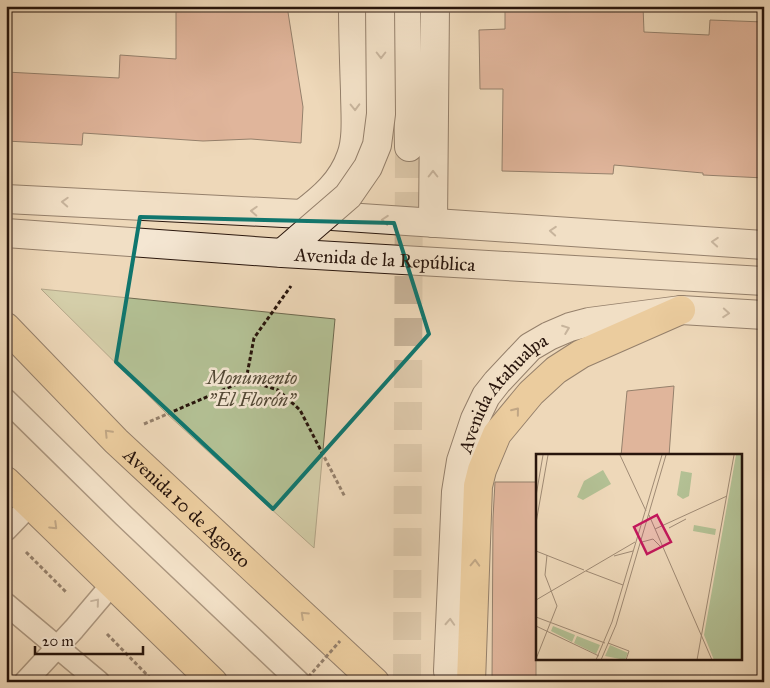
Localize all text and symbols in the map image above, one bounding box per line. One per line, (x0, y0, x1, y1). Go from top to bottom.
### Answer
one-way arrow (376, 52, 386, 59)
one-way arrow (350, 104, 361, 112)
one-way arrow (428, 170, 438, 178)
one-way arrow (60, 197, 68, 208)
one-way arrow (250, 206, 258, 217)
one-way arrow (380, 214, 388, 225)
one-way arrow (549, 225, 557, 236)
one-way arrow (711, 236, 719, 247)
street label: Avenida de la República (293, 242, 477, 276)
one-way arrow (722, 307, 730, 318)
one-way arrow (561, 325, 570, 335)
street label: Avenida Atahualpa (453, 328, 552, 457)
park label: Monumento "El Florón" (205, 366, 297, 411)
one-way arrow (510, 407, 519, 416)
one-way arrow (105, 430, 114, 439)
street label: Avenida 10 de Agosto (119, 442, 256, 572)
inset map (536, 454, 742, 660)
one-way arrow (49, 520, 58, 529)
one-way arrow (470, 559, 480, 566)
one-way arrow (91, 599, 99, 608)
one-way arrow (300, 612, 309, 621)
one-way arrow (445, 618, 456, 626)
scale bar (35, 623, 142, 655)
text: 20 m (42, 632, 74, 650)

